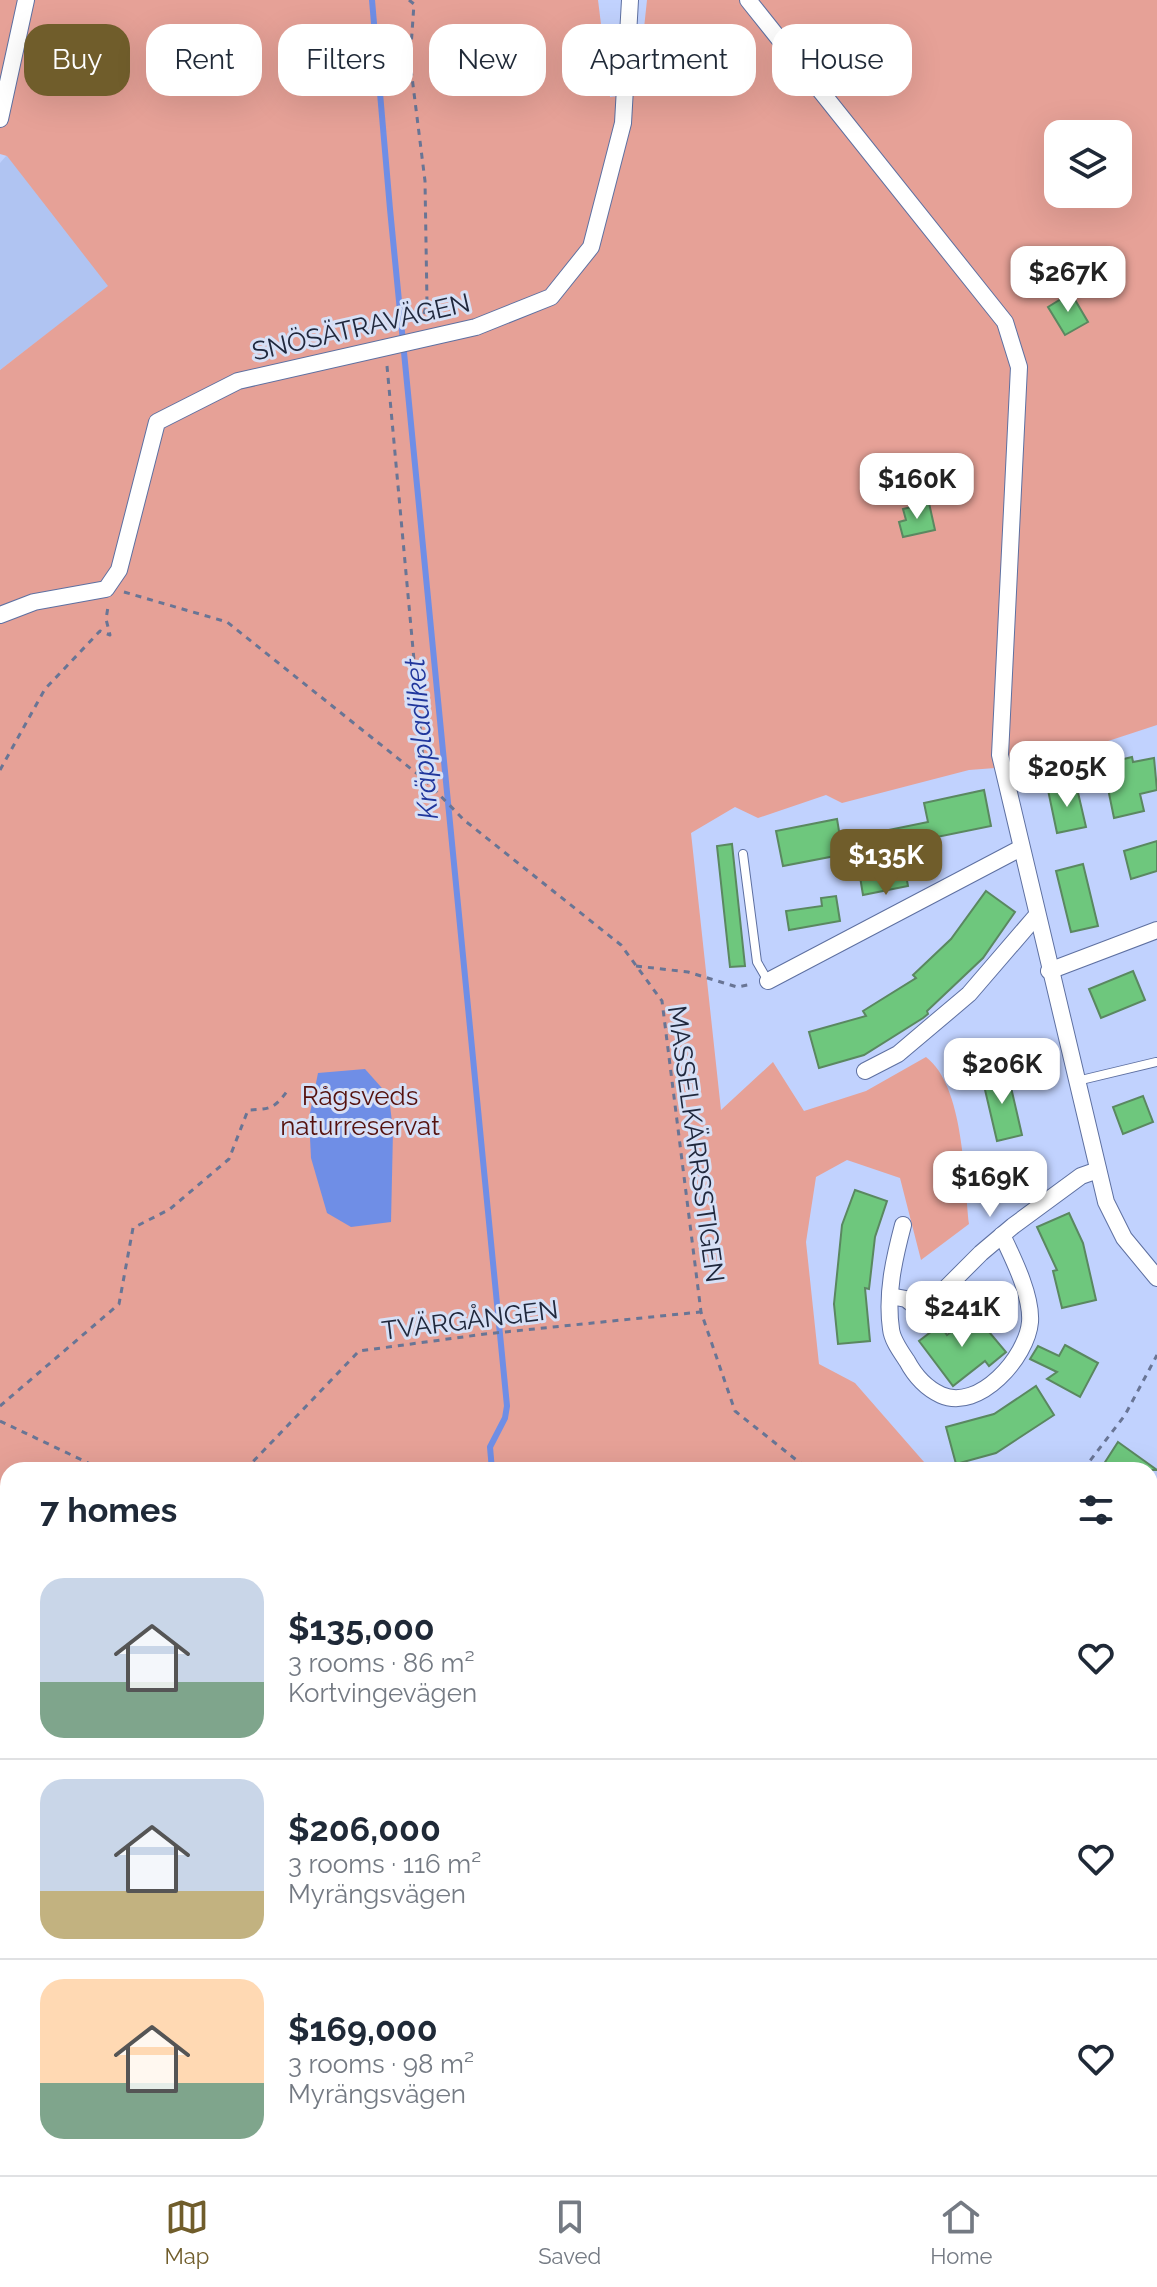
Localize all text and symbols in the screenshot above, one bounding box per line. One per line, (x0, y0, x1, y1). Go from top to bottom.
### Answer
chip: Buy (24, 24, 130, 96)
chip: Rent (146, 24, 262, 96)
chip: Filters (278, 24, 413, 96)
chip: New (429, 24, 546, 96)
chip: Apartment (562, 24, 756, 96)
chip: House (772, 24, 912, 96)
map controls (1044, 120, 1132, 208)
button: layers (1044, 120, 1132, 208)
pin: $267K (1012, 246, 1124, 314)
text: $267K (1029, 257, 1107, 287)
street label: SNÖSÄTRAVÄGEN (249, 286, 473, 367)
pin: $160K (861, 453, 973, 521)
text: $160K (878, 464, 956, 494)
water label: Kräppladiket (398, 656, 445, 821)
pin: $205K (1011, 741, 1123, 809)
text: $205K (1028, 752, 1106, 782)
pin: $135K (830, 829, 942, 897)
text: $135K (848, 840, 924, 870)
street label: MASSELKÄRRSSTIGEN (662, 1004, 730, 1284)
pin: $206K (946, 1038, 1058, 1106)
text: $206K (962, 1049, 1042, 1079)
park label: Rågsveds naturreservat (280, 1081, 440, 1141)
pin: $169K (934, 1151, 1046, 1219)
text: $169K (951, 1162, 1029, 1192)
pin: $241K (906, 1281, 1018, 1349)
text: $241K (924, 1292, 1000, 1322)
street label: TVÄRGÅNGEN (380, 1293, 560, 1346)
icon: filters (1074, 1488, 1118, 1532)
text: 7 homes (40, 1490, 177, 1530)
text: $135,000 (288, 1608, 435, 1648)
icon: home (104, 1610, 200, 1706)
icon: heart (1074, 1636, 1118, 1680)
text: 3 rooms · 86 m² (288, 1648, 475, 1678)
text: Kortvingevägen (288, 1678, 477, 1708)
text: $206,000 (288, 1809, 441, 1849)
icon: home (104, 1811, 200, 1907)
icon: heart (1074, 1837, 1118, 1881)
text: 3 rooms · 116 m² (288, 1849, 481, 1879)
text: Myrängsvägen (288, 1879, 466, 1909)
text: $169,000 (288, 2009, 438, 2049)
icon: home (104, 2011, 200, 2107)
icon: heart (1074, 2037, 1118, 2081)
text: 3 rooms · 98 m² (288, 2049, 474, 2079)
text: Myrängsvägen (288, 2079, 466, 2109)
tab: Map (165, 2195, 209, 2269)
tab: Saved (538, 2195, 601, 2269)
tab: Home (930, 2195, 992, 2269)

